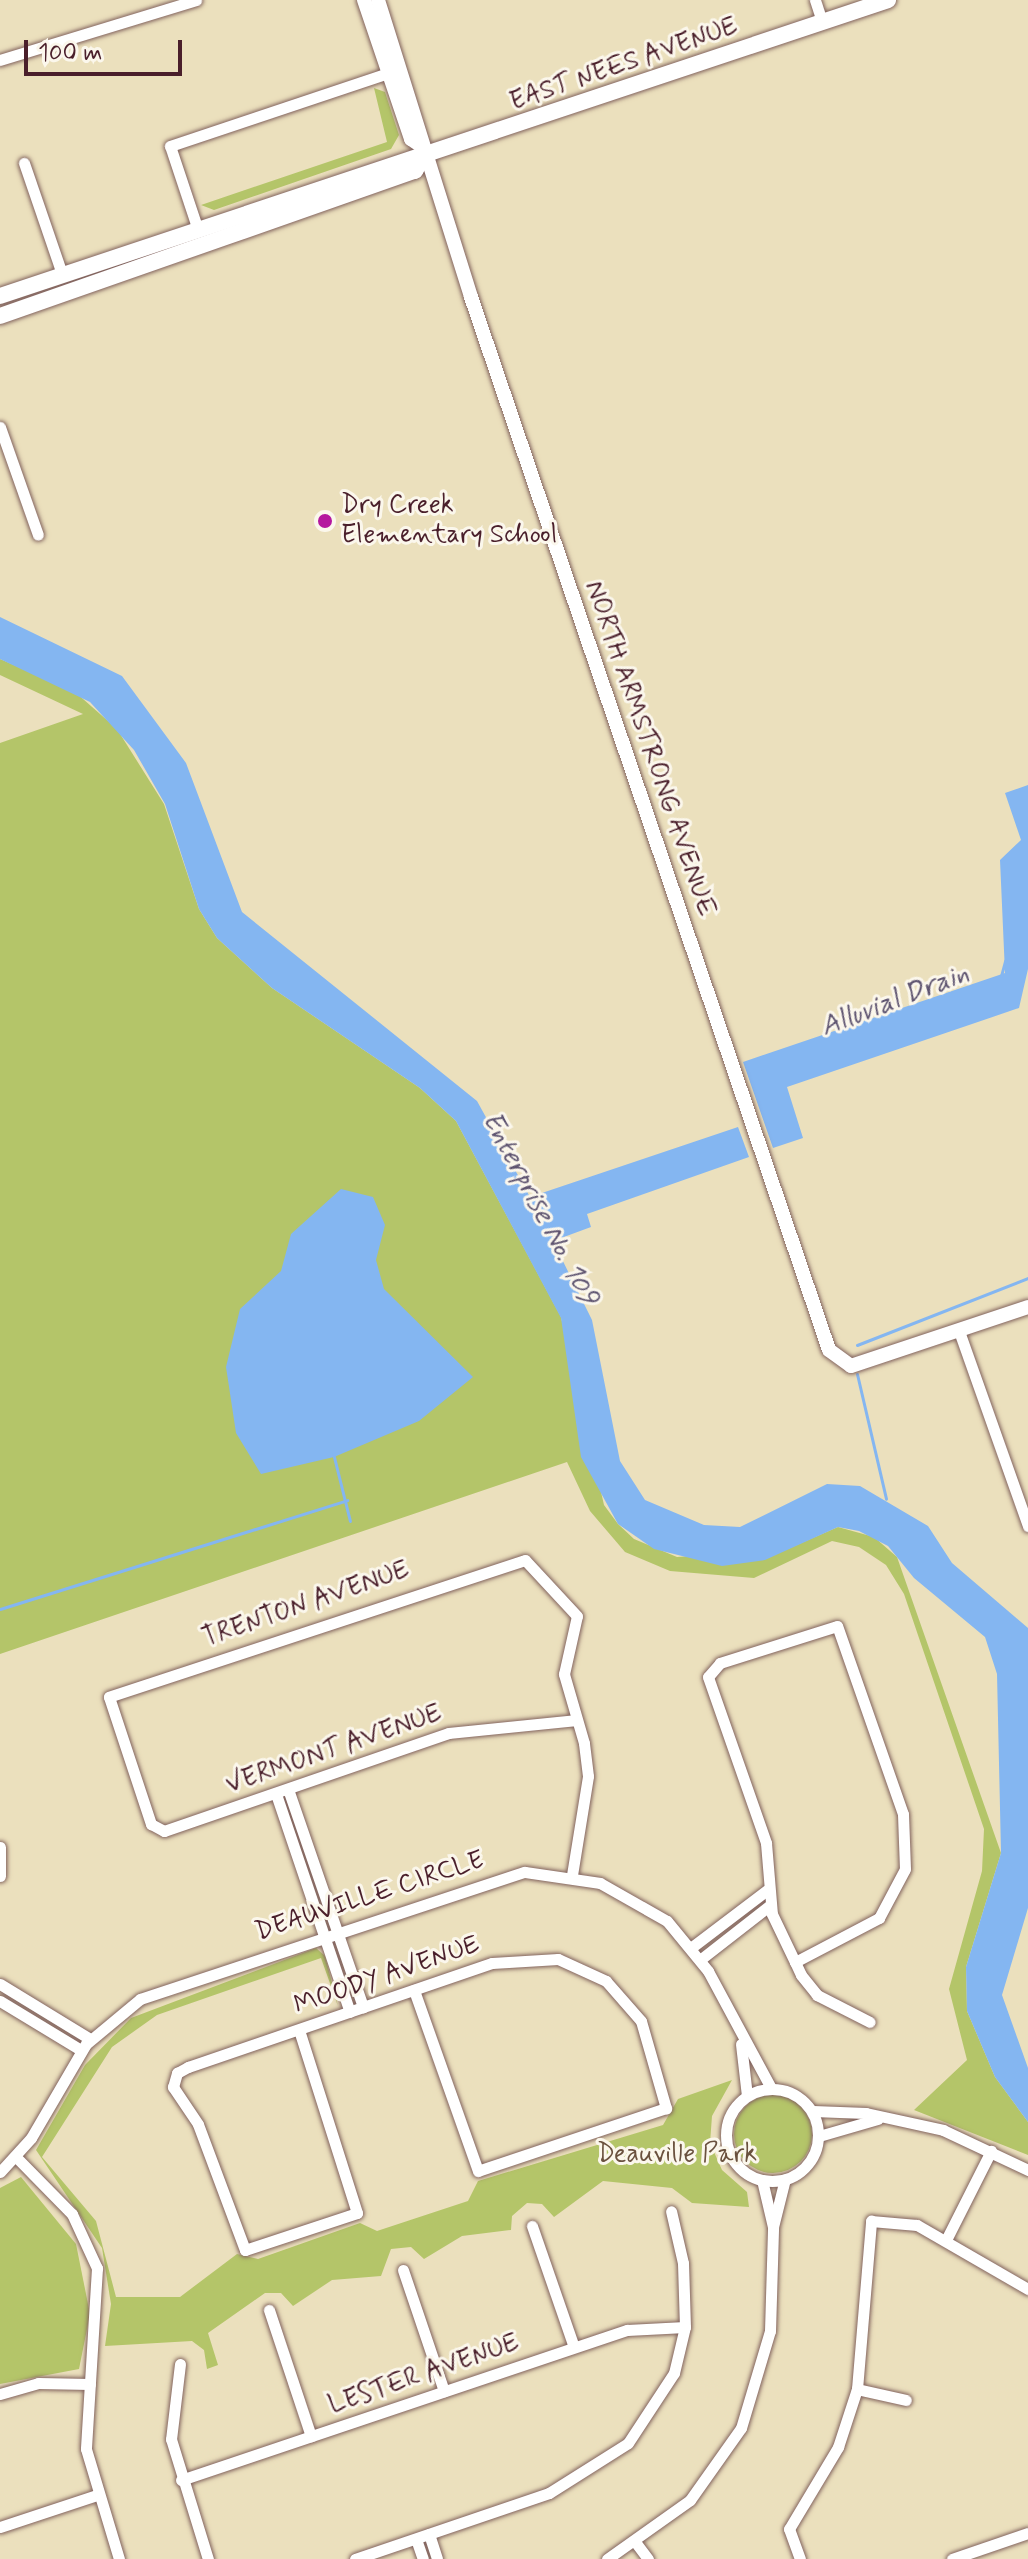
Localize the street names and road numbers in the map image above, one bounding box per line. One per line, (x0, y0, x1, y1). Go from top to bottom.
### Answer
street label: EAST NEES AVENUE (504, 11, 744, 119)
street label: NORTH ARMSTRONG AVENUE (577, 579, 721, 919)
street label: TRENTON AVENUE (198, 1555, 414, 1655)
street label: VERMONT AVENUE (221, 1698, 447, 1802)
street label: DEAUVILLE CIRCLE (247, 1844, 493, 1950)
street label: MOODY AVENUE (289, 1929, 485, 2023)
street label: LESTER AVENUE (323, 2327, 525, 2423)

